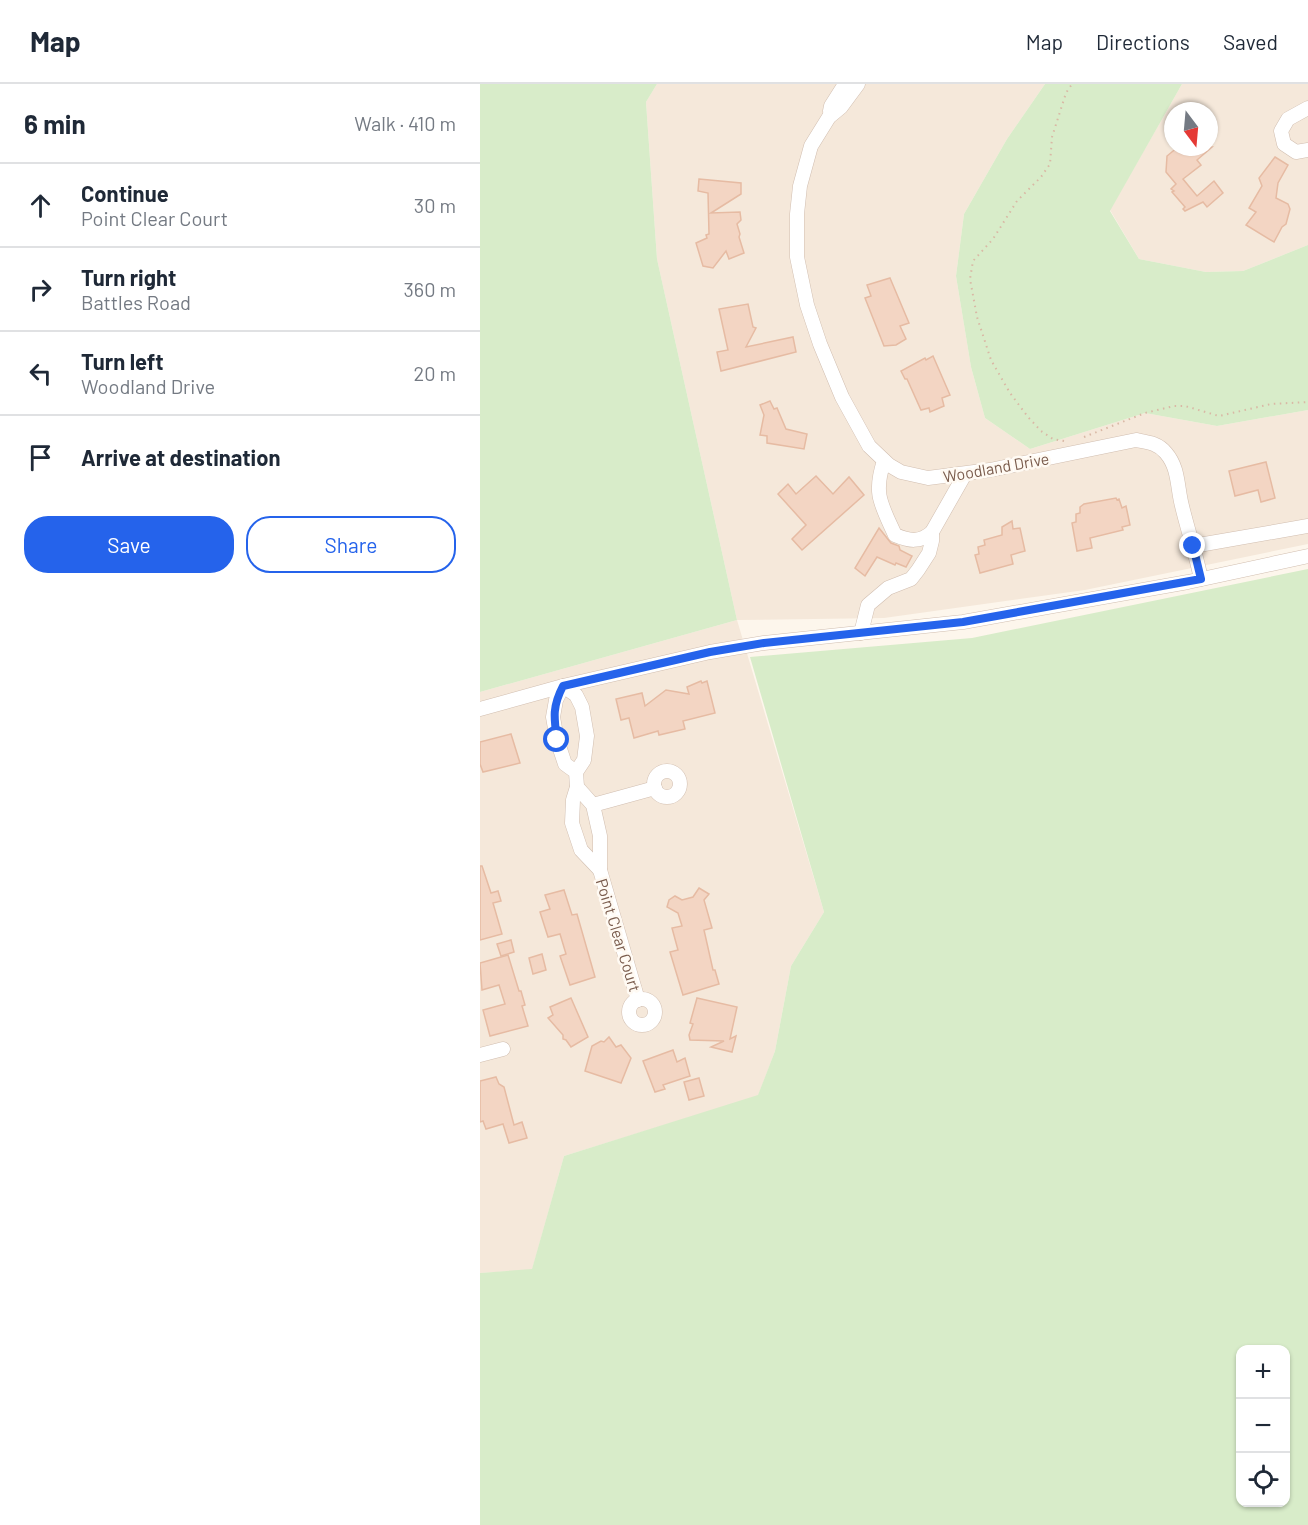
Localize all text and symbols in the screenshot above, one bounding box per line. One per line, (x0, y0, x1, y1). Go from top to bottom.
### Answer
text: Map (30, 24, 81, 58)
text: Map (1026, 29, 1063, 54)
text: Directions (1096, 29, 1190, 54)
text: Saved (1223, 29, 1278, 54)
north arrow (1164, 102, 1218, 156)
text: 6 min (24, 108, 86, 139)
text: Walk · 410 m (354, 111, 456, 135)
text: Continue (81, 180, 169, 206)
icon: ahead (24, 189, 57, 222)
text: 30 m (414, 193, 456, 217)
text: Point Clear Court (81, 206, 228, 230)
text: Turn right (81, 264, 176, 290)
icon: right (24, 273, 57, 306)
text: 360 m (404, 277, 456, 301)
text: Battles Road (81, 290, 191, 314)
text: Turn left (81, 348, 164, 374)
icon: left (24, 357, 57, 390)
text: 20 m (413, 361, 456, 385)
text: Woodland Drive (81, 374, 215, 398)
icon: arrive (24, 441, 57, 474)
text: Arrive at destination (81, 444, 280, 470)
street label: Woodland Drive (941, 448, 1051, 486)
button: Save (24, 516, 234, 573)
button: Share (246, 516, 456, 573)
route end (1179, 532, 1205, 558)
route start (543, 726, 569, 752)
street label: Point Clear Court (593, 876, 645, 994)
map controls (1236, 1345, 1290, 1507)
button: + (1236, 1345, 1290, 1399)
button: − (1236, 1399, 1290, 1453)
button: locate (1236, 1453, 1290, 1507)

